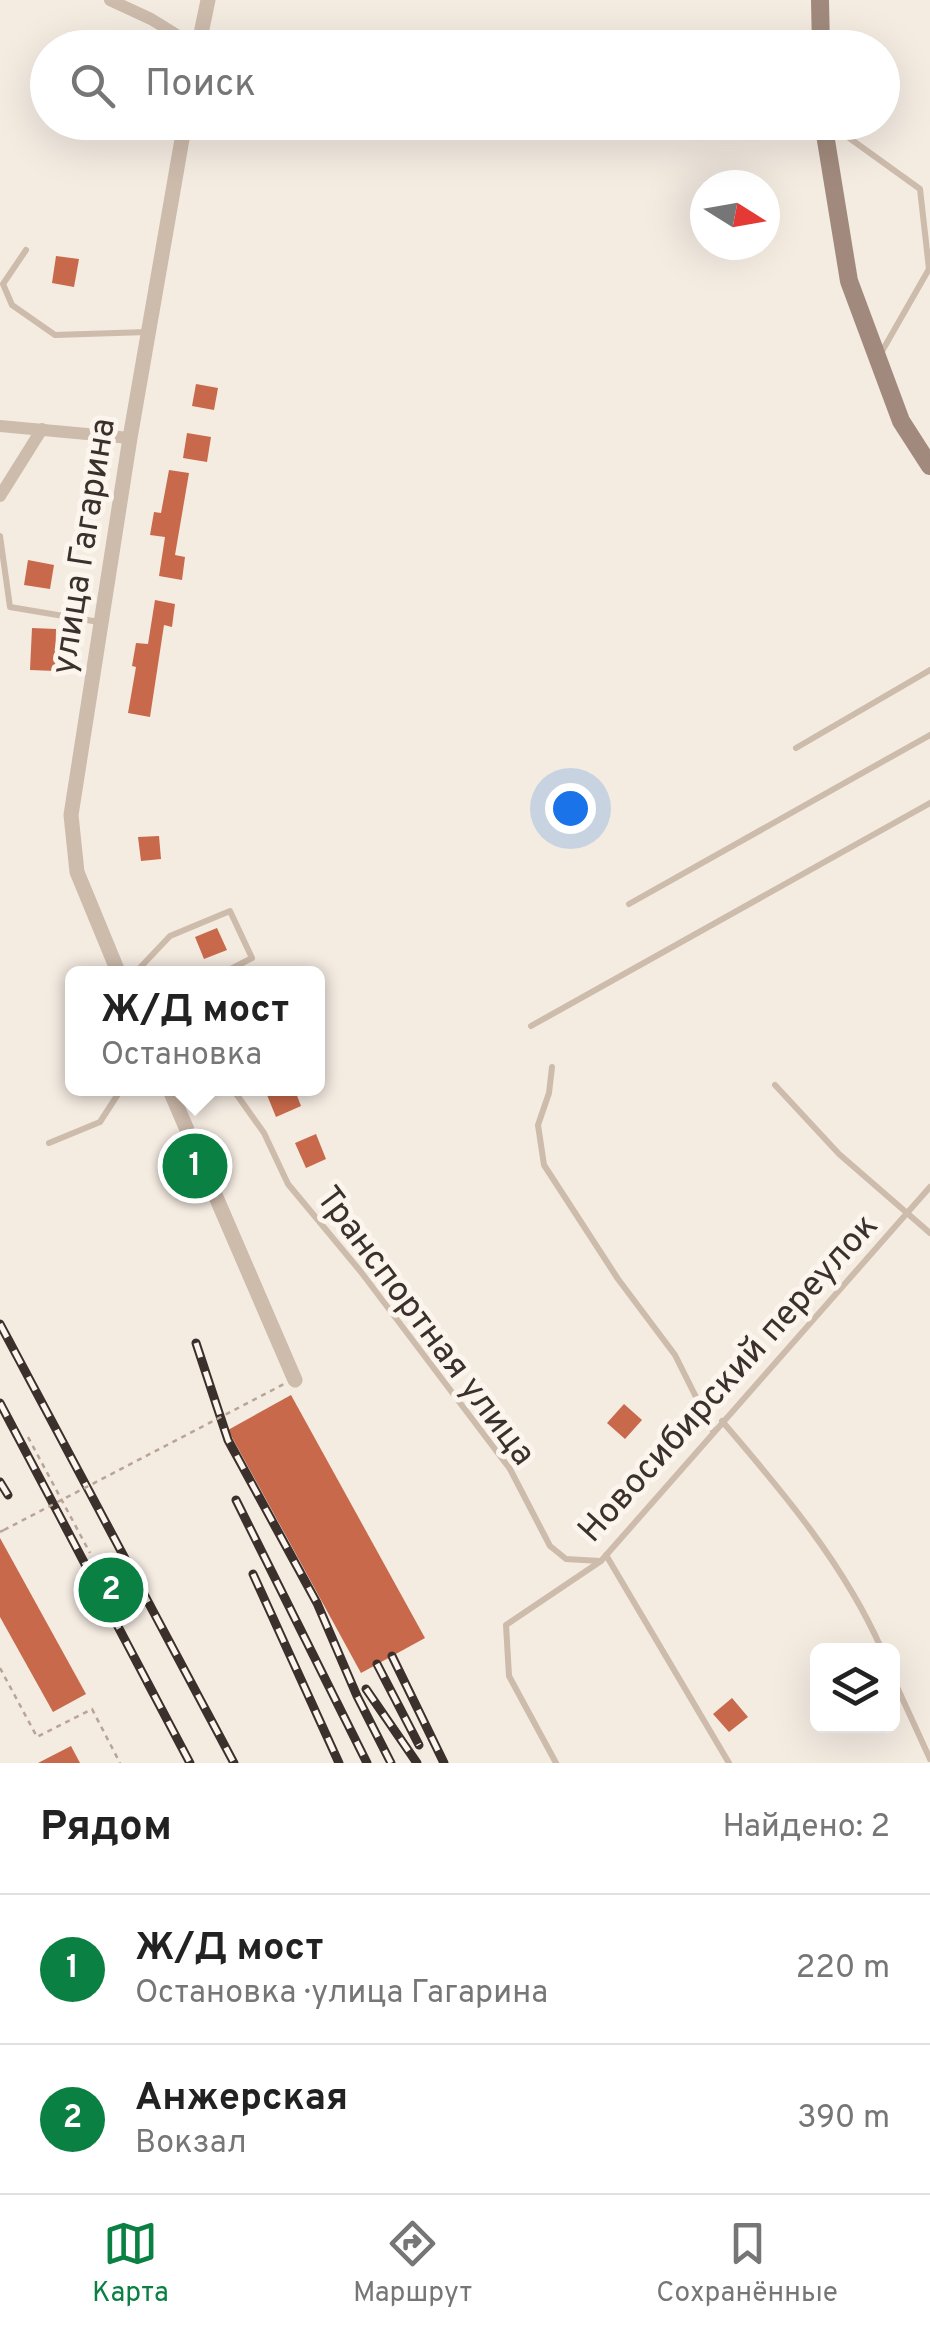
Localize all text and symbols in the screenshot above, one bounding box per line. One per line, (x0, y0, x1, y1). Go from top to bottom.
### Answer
search box (30, 30, 900, 140)
icon: search (65, 58, 120, 113)
text: Поиск (145, 61, 256, 110)
north arrow (690, 170, 780, 260)
street label: улица Гагарина (43, 415, 127, 678)
your location (545, 783, 596, 834)
popup (65, 966, 325, 1096)
text: Ж/Д мост (101, 987, 289, 1036)
text: Остановка (101, 1036, 262, 1076)
pin: 1 (162, 1128, 228, 1204)
street label: Транспортная улица (305, 1178, 544, 1475)
street label: Новосибирский переулок (570, 1205, 889, 1553)
pin: 2 (78, 1552, 144, 1628)
map controls (810, 1643, 900, 1733)
button: layers (810, 1643, 900, 1733)
text: Рядом (40, 1802, 172, 1855)
text: Найдено: 2 (723, 1808, 890, 1848)
text: Ж/Д мост (135, 1925, 323, 1974)
text: 1 (66, 1949, 79, 1989)
text: 220 m (796, 1949, 890, 1989)
text: Остановка · улица Гагарина (135, 1974, 548, 2014)
text: Анжерская (135, 2075, 348, 2124)
text: 2 (63, 2099, 82, 2139)
text: 390 m (797, 2099, 890, 2139)
text: Вокзал (135, 2124, 247, 2164)
tab: Карта (92, 2216, 169, 2312)
tab: Маршрут (353, 2216, 472, 2312)
tab: Сохранённые (656, 2216, 838, 2312)

